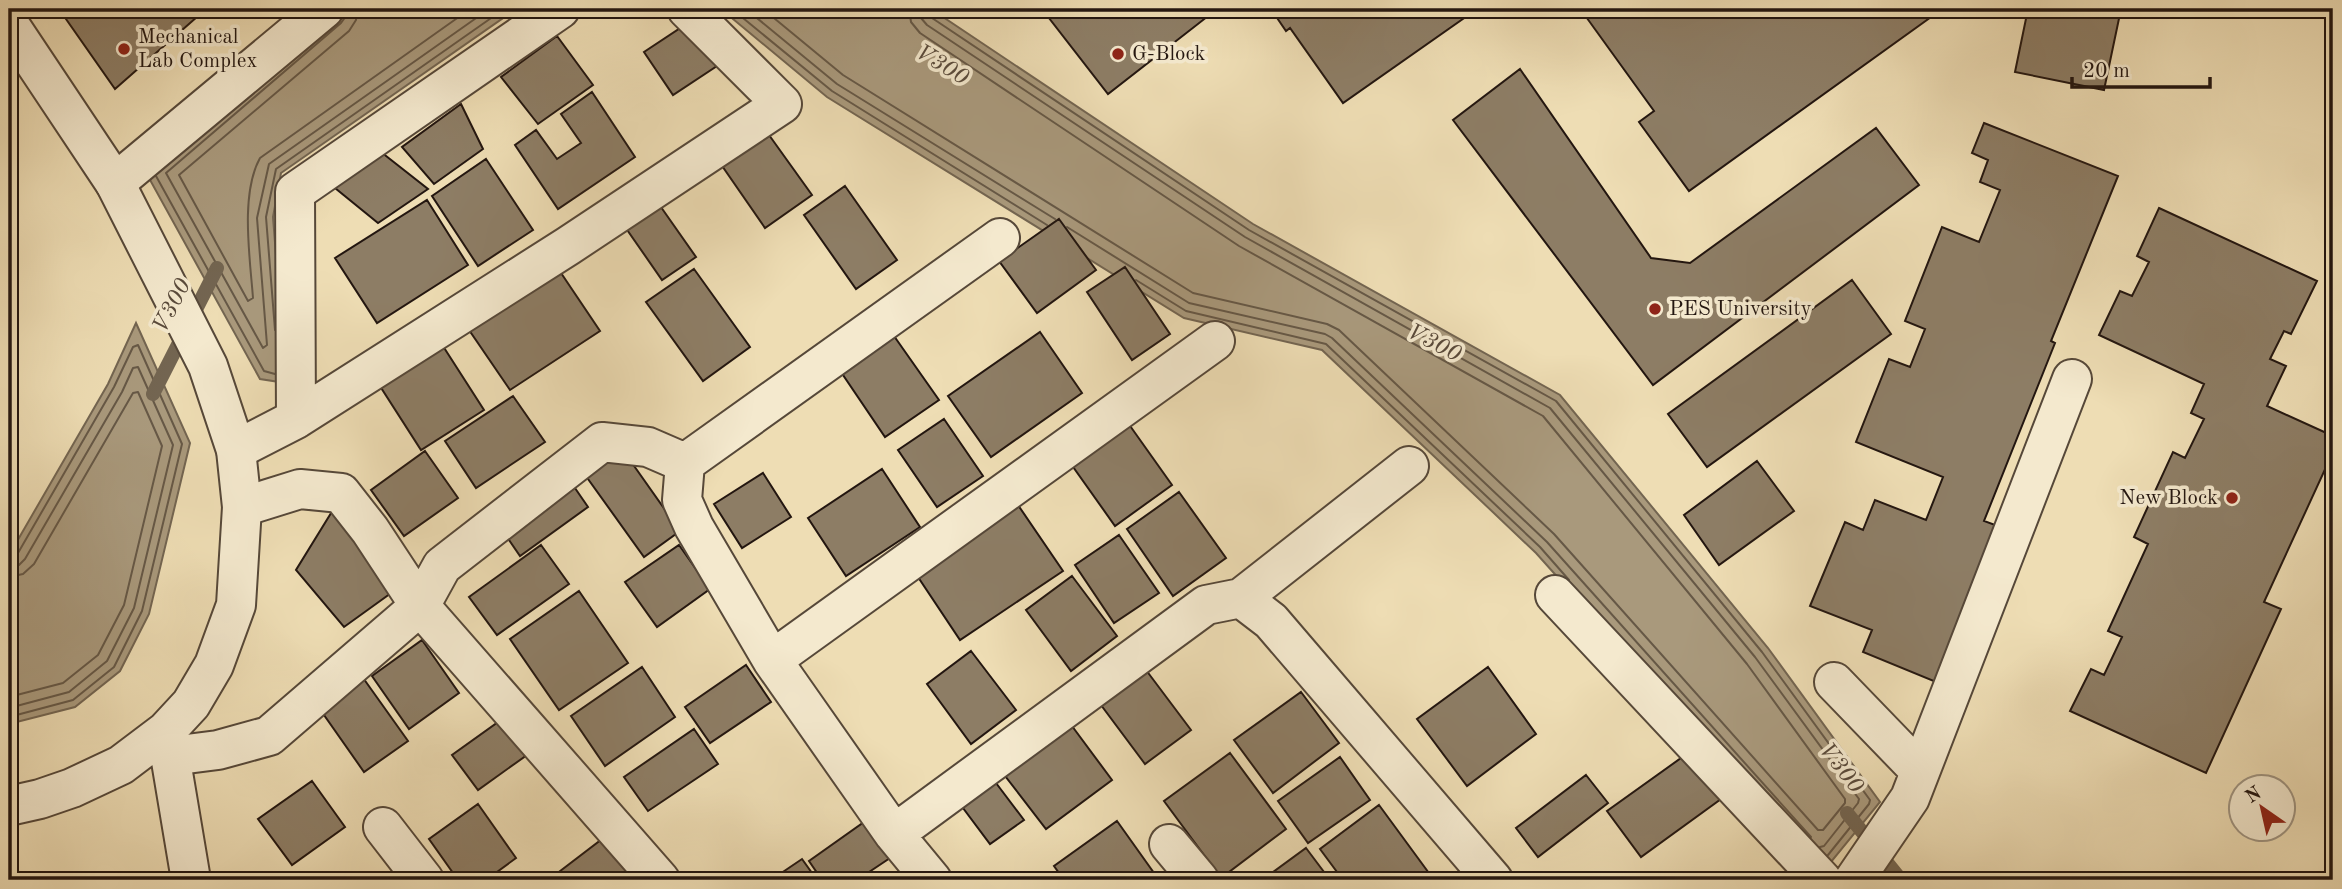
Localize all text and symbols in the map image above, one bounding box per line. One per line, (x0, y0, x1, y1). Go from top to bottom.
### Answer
place label: Mechanical Lab Complex (138, 27, 257, 72)
water label: V300 (912, 40, 972, 90)
marker: Mechanical Lab Complex (116, 41, 132, 57)
place label: G-Block (1132, 44, 1206, 65)
marker: G-Block (1110, 46, 1126, 62)
scale bar (2072, 46, 2211, 90)
text: 20 m (2083, 61, 2130, 82)
water label: V300 (149, 275, 195, 337)
place label: PES University (1669, 299, 1812, 320)
marker: PES University (1647, 301, 1663, 317)
water label: V300 (1403, 320, 1465, 366)
place label: New Block (2119, 488, 2218, 509)
marker: New Block (2224, 490, 2240, 506)
water label: V300 (1814, 738, 1868, 798)
north arrow (2226, 774, 2296, 844)
text: N (2243, 784, 2266, 808)

